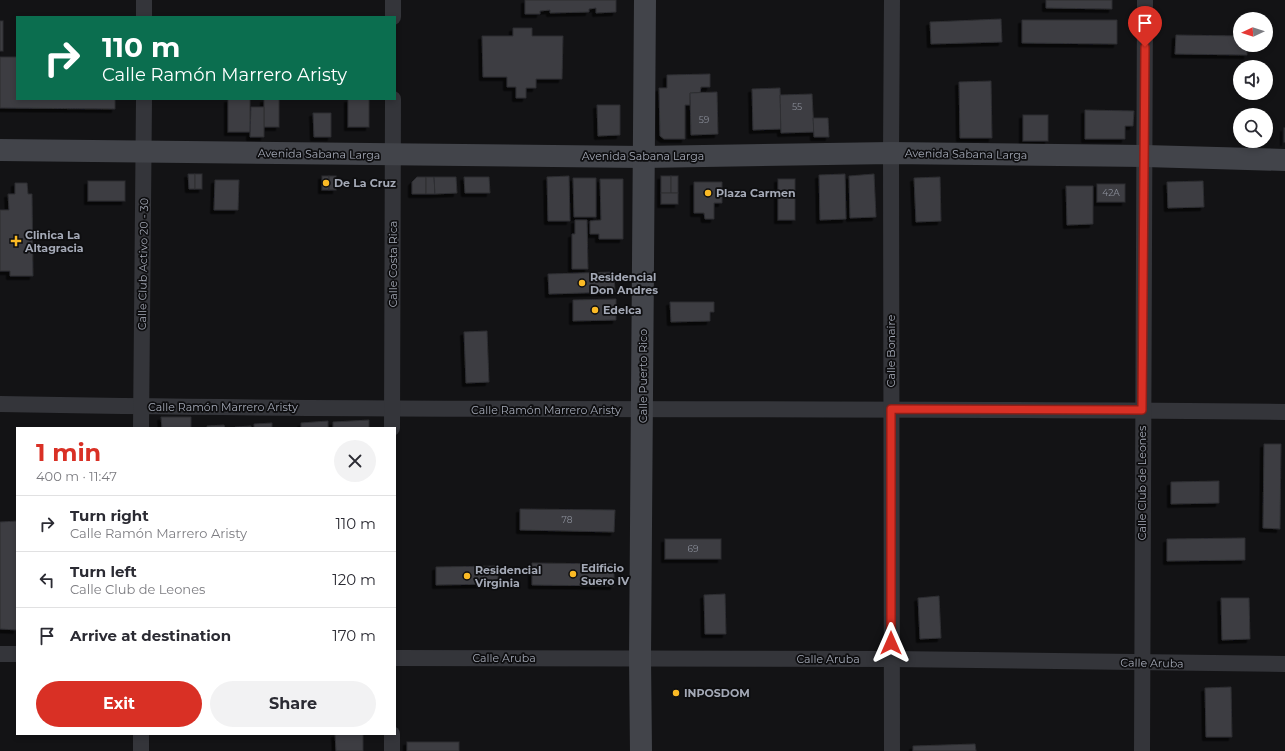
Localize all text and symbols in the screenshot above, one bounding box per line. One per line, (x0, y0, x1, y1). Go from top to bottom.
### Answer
pin (1128, 6, 1162, 47)
icon: arrive (1134, 12, 1156, 34)
north arrow (1233, 12, 1273, 52)
map controls (1233, 12, 1273, 148)
text: 110 m (102, 30, 180, 64)
icon: right (36, 32, 88, 84)
button: sound (1233, 60, 1273, 100)
text: Calle Ramón Marrero Aristy (102, 64, 347, 86)
house number: 55 (792, 101, 802, 112)
button: search (1233, 108, 1273, 148)
house number: 59 (699, 114, 710, 125)
street label: Avenida Sabana Larga (258, 146, 380, 162)
street label: Avenida Sabana Larga (905, 146, 1027, 162)
street label: Avenida Sabana Larga (582, 149, 704, 163)
place label: De La Cruz (334, 176, 396, 190)
marker: De La Cruz (321, 178, 331, 188)
place label: Plaza Carmen (716, 186, 796, 200)
house number: 42A (1102, 187, 1120, 198)
marker: Plaza Carmen (703, 188, 713, 198)
street label: Calle Club Activo 20 - 30 (135, 198, 151, 330)
street label: Calle Costa Rica (386, 221, 400, 307)
place label: Clinica La Altagracia (24, 228, 84, 255)
marker: Clinica La Altagracia (10, 235, 22, 247)
place label: Residencial Don Andres (590, 270, 658, 297)
marker: Residencial Don Andres (577, 278, 587, 288)
place label: Edelca (603, 303, 642, 317)
marker: Edelca (590, 305, 600, 315)
street label: Calle Bonaire (884, 314, 898, 387)
street label: Calle Puerto Rico (636, 329, 650, 423)
street label: Calle Ramón Marrero Aristy (148, 400, 298, 414)
street label: Calle Ramón Marrero Aristy (471, 403, 621, 417)
street label: Calle Club de Leones (1135, 425, 1149, 540)
text: 1 min (36, 438, 101, 467)
button: close (334, 440, 376, 482)
text: 400 m · 11:47 (36, 468, 117, 484)
text: Turn right (70, 506, 149, 525)
icon: right (36, 513, 58, 535)
text: 110 m (335, 514, 376, 533)
house number: 78 (562, 514, 573, 525)
text: Calle Ramón Marrero Aristy (70, 525, 247, 541)
house number: 69 (688, 543, 699, 554)
place label: Edificio Suero IV (581, 561, 630, 588)
text: Turn left (70, 562, 137, 581)
place label: Residencial Virginia (474, 563, 541, 590)
icon: left (36, 569, 58, 591)
marker: Edificio Suero IV (568, 569, 578, 579)
text: 120 m (332, 570, 376, 589)
marker: Residencial Virginia (462, 571, 472, 581)
text: Calle Club de Leones (70, 581, 205, 597)
position arrow (870, 622, 912, 664)
icon: arrive (36, 625, 58, 647)
text: Arrive at destination (70, 626, 231, 645)
text: 170 m (332, 626, 376, 645)
street label: Calle Aruba (472, 651, 536, 665)
street label: Calle Aruba (796, 652, 860, 666)
street label: Calle Aruba (1120, 655, 1184, 671)
button: Exit (36, 681, 202, 727)
button: Share (210, 681, 376, 727)
place label: INPOSDOM (684, 686, 750, 700)
marker: INPOSDOM (671, 688, 681, 698)

